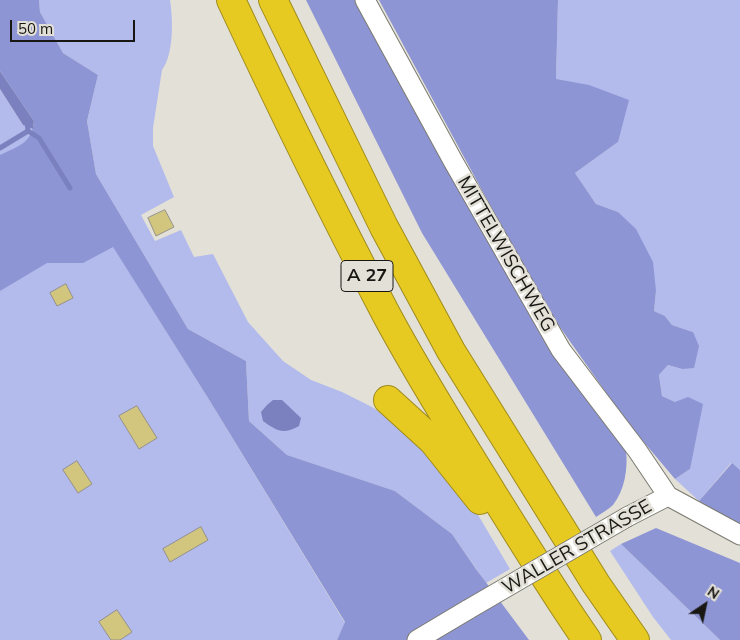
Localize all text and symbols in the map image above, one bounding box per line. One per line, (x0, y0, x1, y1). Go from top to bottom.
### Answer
scale bar (12, 10, 138, 42)
text: 50 m (18, 19, 53, 38)
street label: MITTELWISCHWEG (452, 172, 560, 336)
road number: A 27 (341, 260, 393, 292)
street label: WALLER STRASSE (498, 495, 656, 599)
north arrow (680, 580, 730, 630)
text: N (704, 582, 723, 603)

